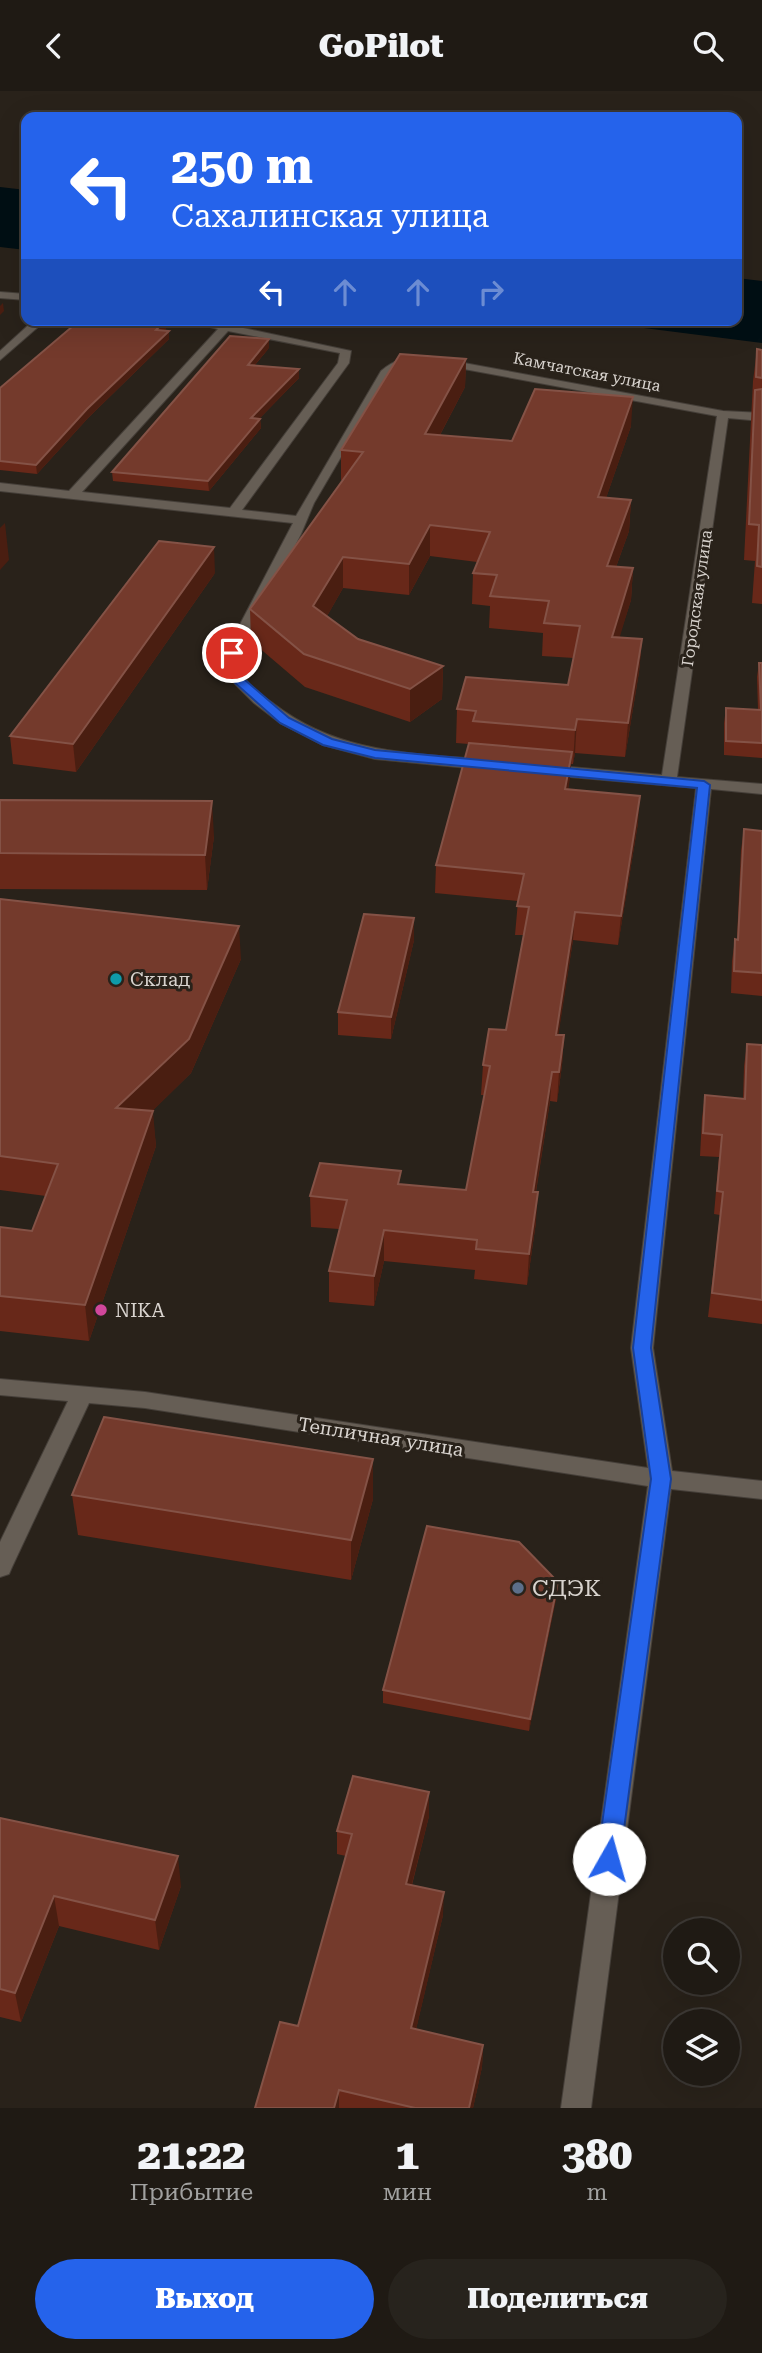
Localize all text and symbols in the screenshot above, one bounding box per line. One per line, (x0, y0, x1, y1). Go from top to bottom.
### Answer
icon: back (35, 27, 73, 65)
text: GoPilot (318, 27, 444, 65)
icon: search (689, 27, 727, 65)
text: 250 m (171, 138, 313, 195)
icon: left (56, 140, 147, 231)
text: Сахалинская улица (171, 197, 489, 235)
icon: left (253, 273, 291, 311)
icon: ahead (326, 273, 364, 311)
icon: ahead (399, 273, 437, 311)
icon: right (472, 273, 510, 311)
street label: Камчатская улица (512, 348, 663, 396)
street label: Городская улица (678, 528, 716, 668)
pin (202, 623, 262, 683)
icon: arrive (213, 634, 251, 672)
place label: Склад (130, 968, 190, 991)
marker: Склад (108, 971, 124, 987)
place label: NIKA (115, 1299, 166, 1322)
marker: NIKA (93, 1302, 109, 1318)
street label: Тепличная улица (297, 1413, 466, 1462)
place label: СДЭК (532, 1575, 601, 1602)
marker: СДЭК (510, 1580, 526, 1596)
position arrow (572, 1822, 646, 1896)
map controls (663, 1918, 740, 2086)
button: search (663, 1918, 740, 1995)
button: layers (663, 2009, 740, 2086)
text: 21:22 (137, 2130, 245, 2179)
text: 1 (396, 2130, 419, 2179)
text: 380 (562, 2130, 632, 2179)
text: Прибытие (130, 2179, 253, 2206)
text: мин (383, 2179, 432, 2206)
text: m (586, 2179, 607, 2206)
button: Выход (35, 2259, 374, 2339)
button: Поделиться (388, 2259, 727, 2339)

